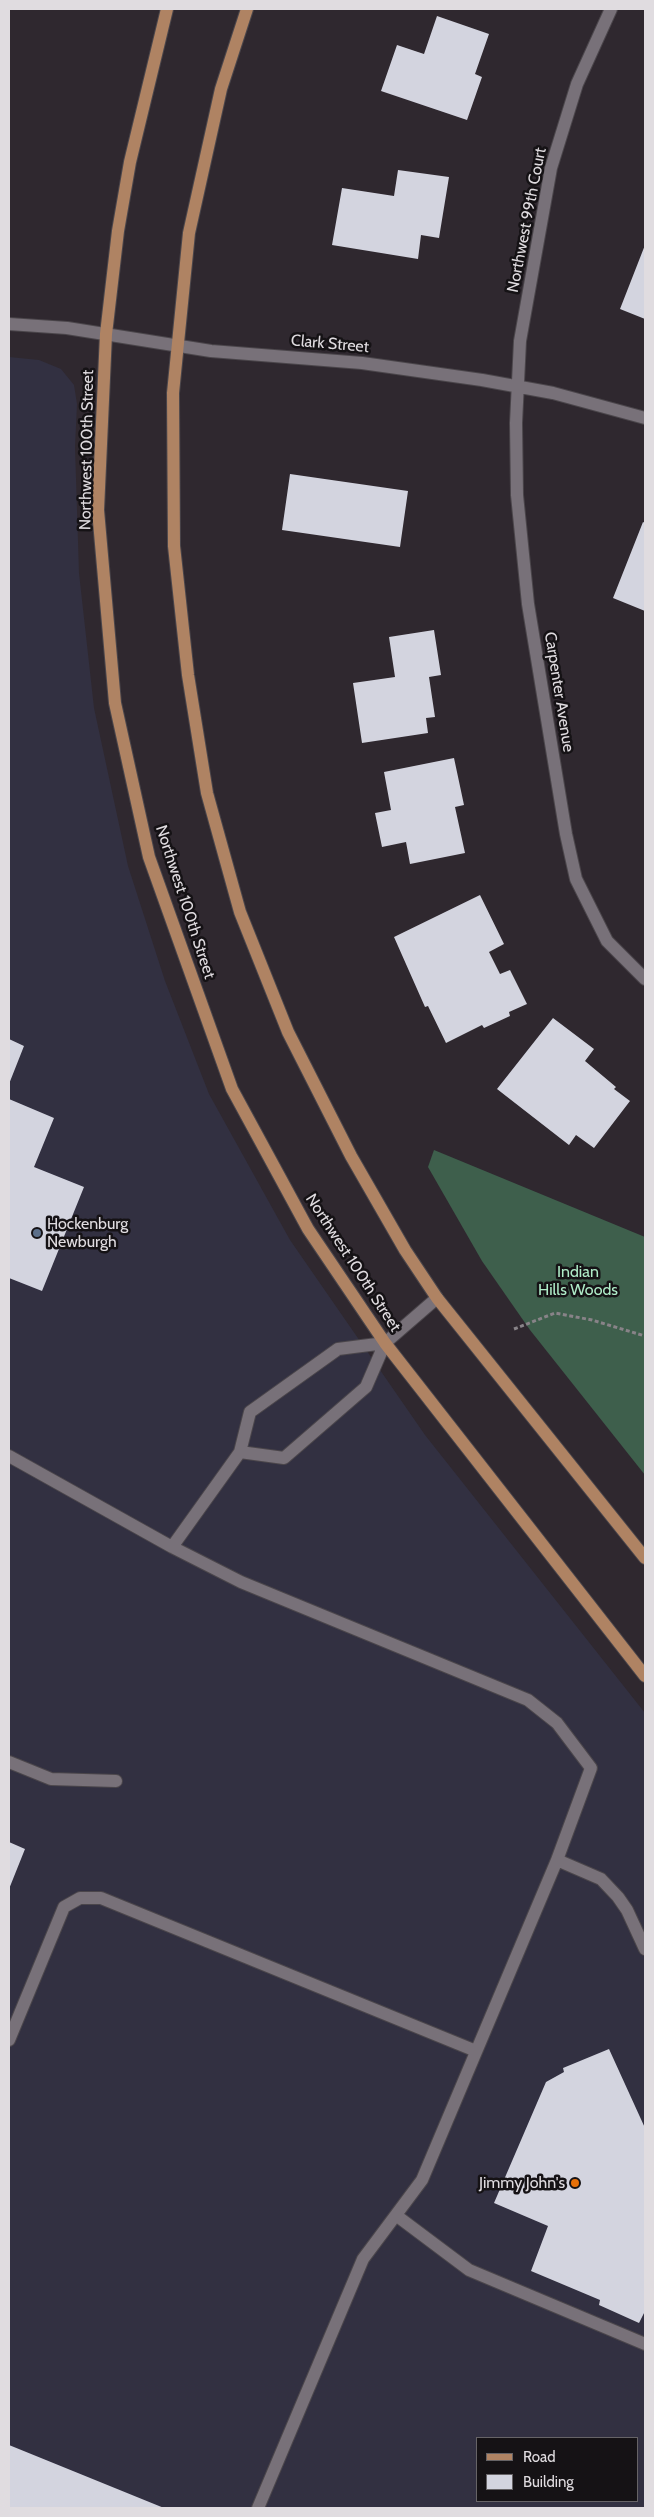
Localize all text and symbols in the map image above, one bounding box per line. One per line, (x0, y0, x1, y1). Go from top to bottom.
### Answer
street label: Northwest 99th Court (504, 146, 550, 294)
street label: Clark Street (290, 331, 370, 357)
street label: Northwest 100th Street (76, 370, 98, 530)
street label: Carpenter Avenue (540, 631, 578, 753)
street label: Northwest 100th Street (151, 823, 219, 981)
street label: Northwest 100th Street (301, 1190, 405, 1336)
place label: Hockenburg Newburgh (47, 1214, 128, 1252)
marker: Hockenburg Newburgh (31, 1227, 43, 1239)
park label: Indian Hills Woods (538, 1262, 618, 1300)
place label: Jimmy John's (479, 2173, 565, 2193)
marker: Jimmy John's (569, 2177, 581, 2189)
legend (477, 2437, 639, 2502)
text: Road (523, 2448, 556, 2466)
text: Building (523, 2473, 574, 2491)

